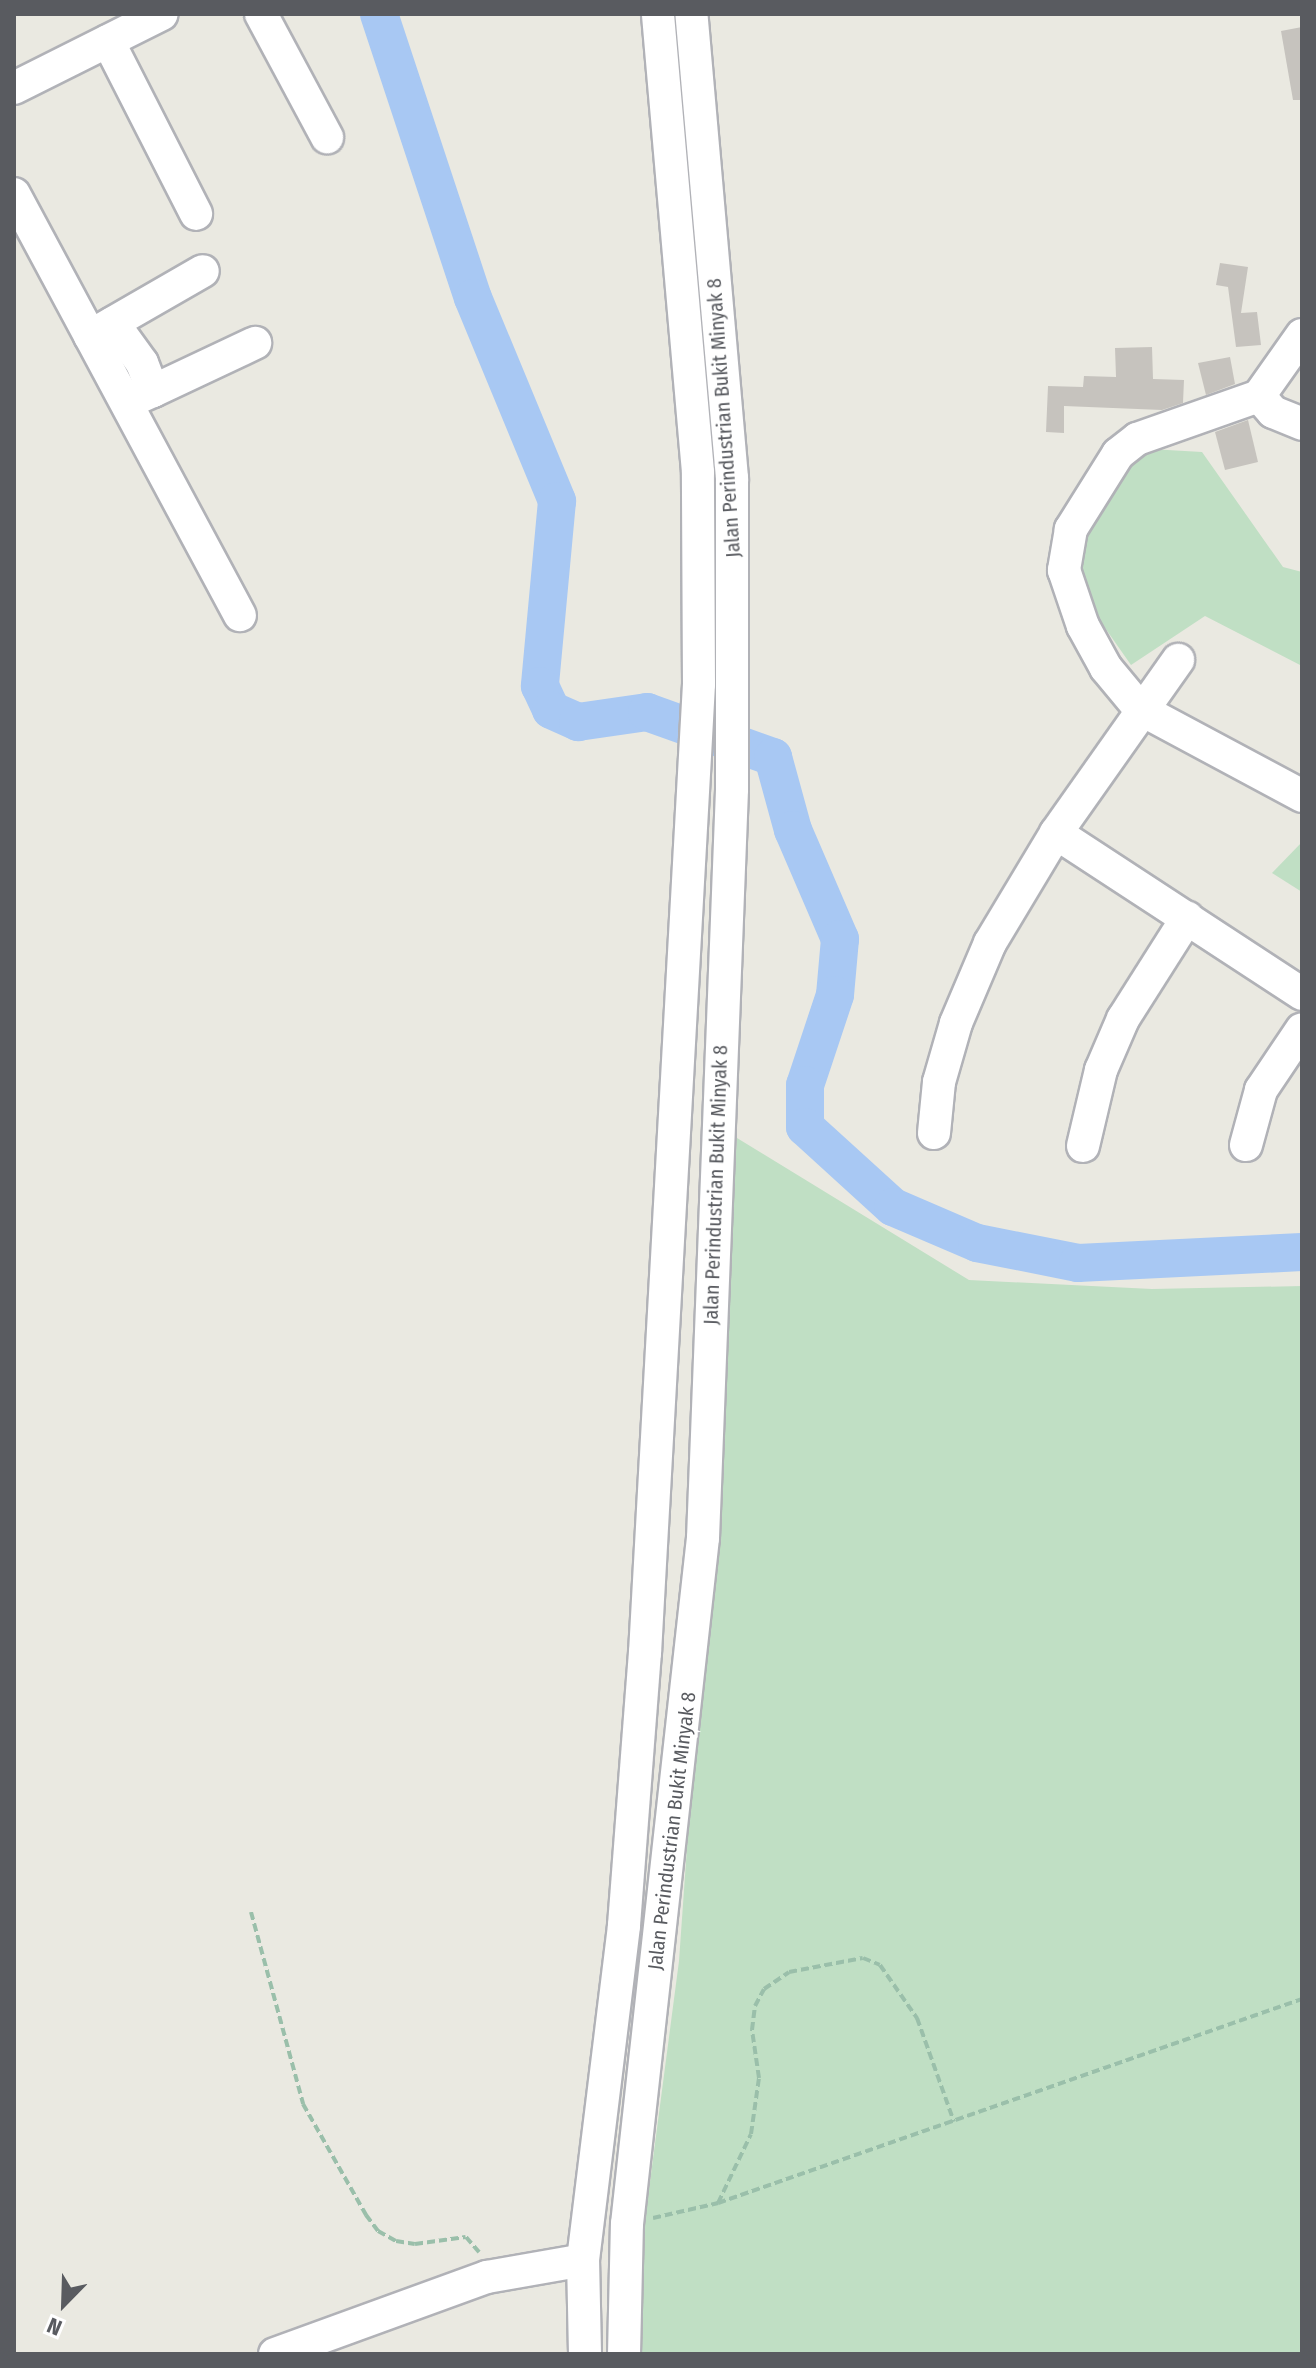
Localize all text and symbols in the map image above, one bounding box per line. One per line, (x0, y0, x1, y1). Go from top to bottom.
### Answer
street label: Jalan Perindustrian Bukit Minyak 8 (702, 277, 746, 559)
street label: Jalan Perindustrian Bukit Minyak 8 (699, 1045, 733, 1325)
street label: Jalan Perindustrian Bukit Minyak 8 (643, 1691, 701, 1971)
north arrow (24, 2264, 104, 2344)
text: N (43, 2312, 66, 2342)

